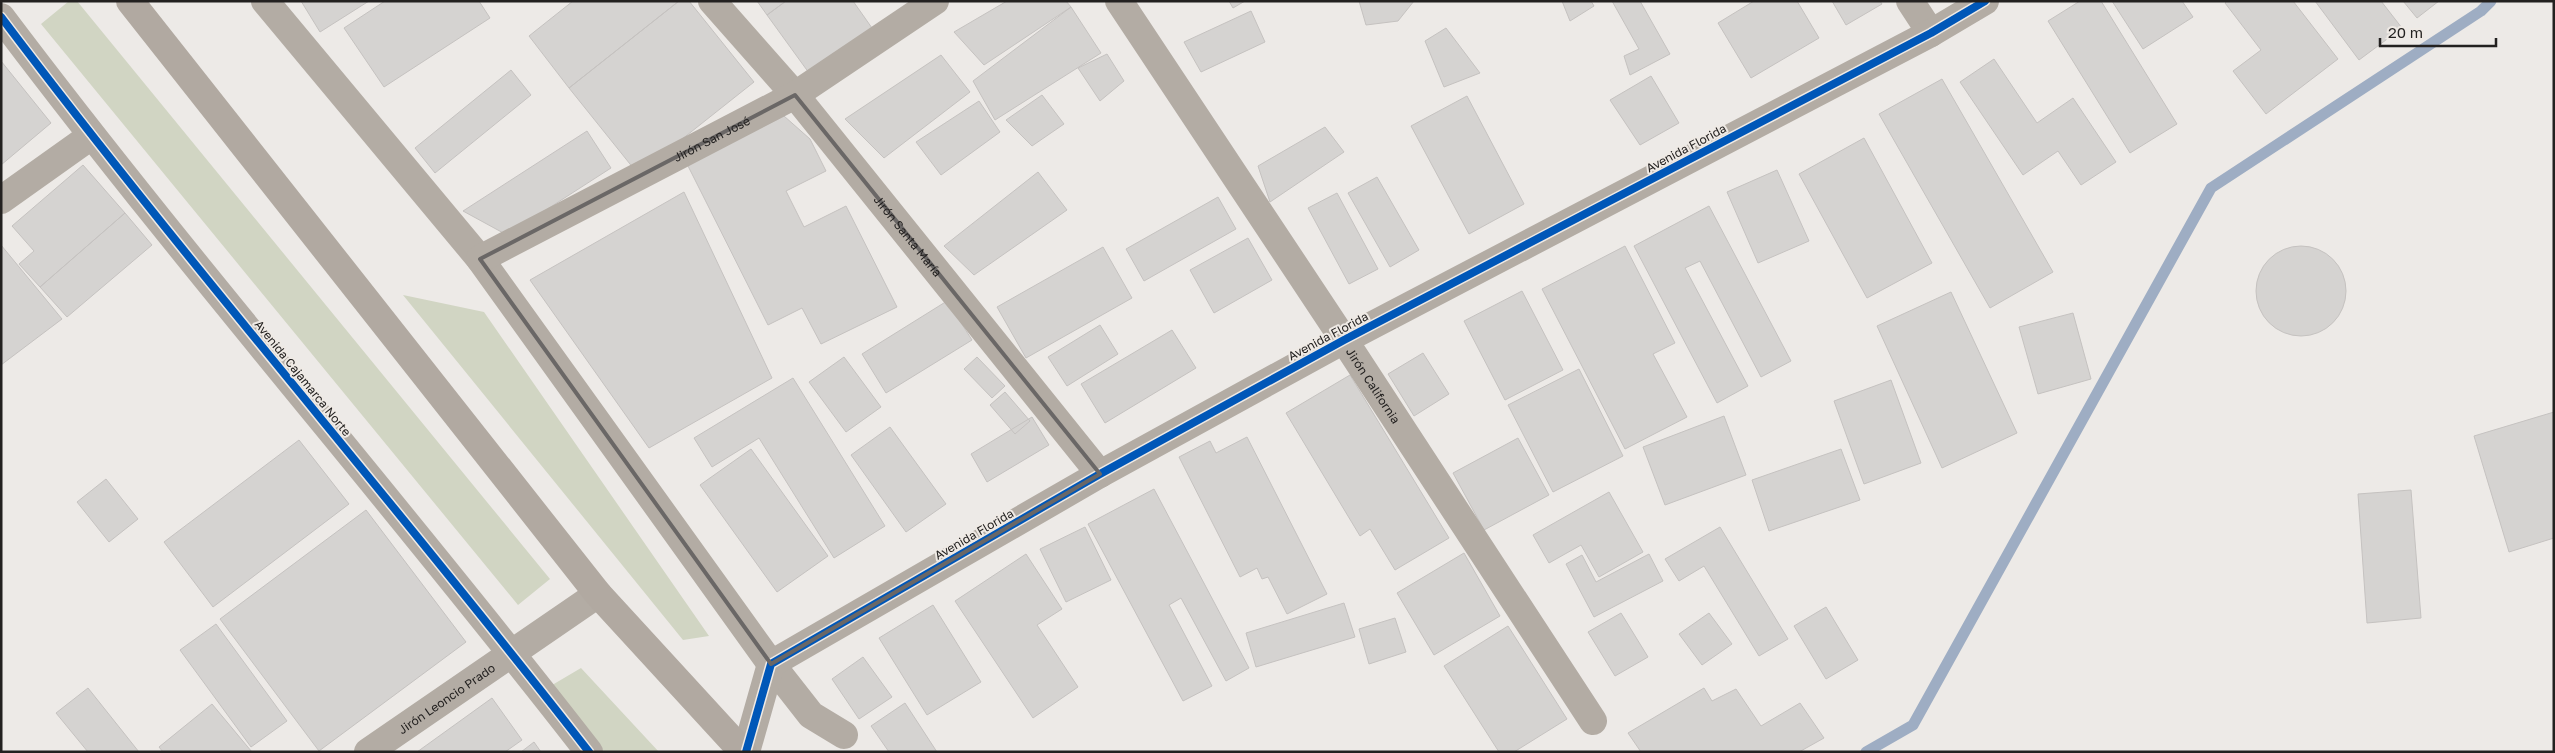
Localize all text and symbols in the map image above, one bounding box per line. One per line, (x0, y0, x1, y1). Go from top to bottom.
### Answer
scale bar (2380, 15, 2496, 47)
text: 20 m (2388, 23, 2423, 41)
street label: Jirón San José (671, 112, 752, 165)
street label: Avenida Florida (1643, 121, 1729, 175)
street label: Jirón Santa María (871, 192, 945, 279)
street label: Avenida Florida (1285, 309, 1371, 363)
street label: Avenida Cajamarca Norte (252, 317, 354, 439)
street label: Jirón California (1343, 345, 1404, 426)
street label: Avenida Florida (932, 505, 1016, 563)
street label: Jirón Leoncio Prado (395, 660, 498, 737)

